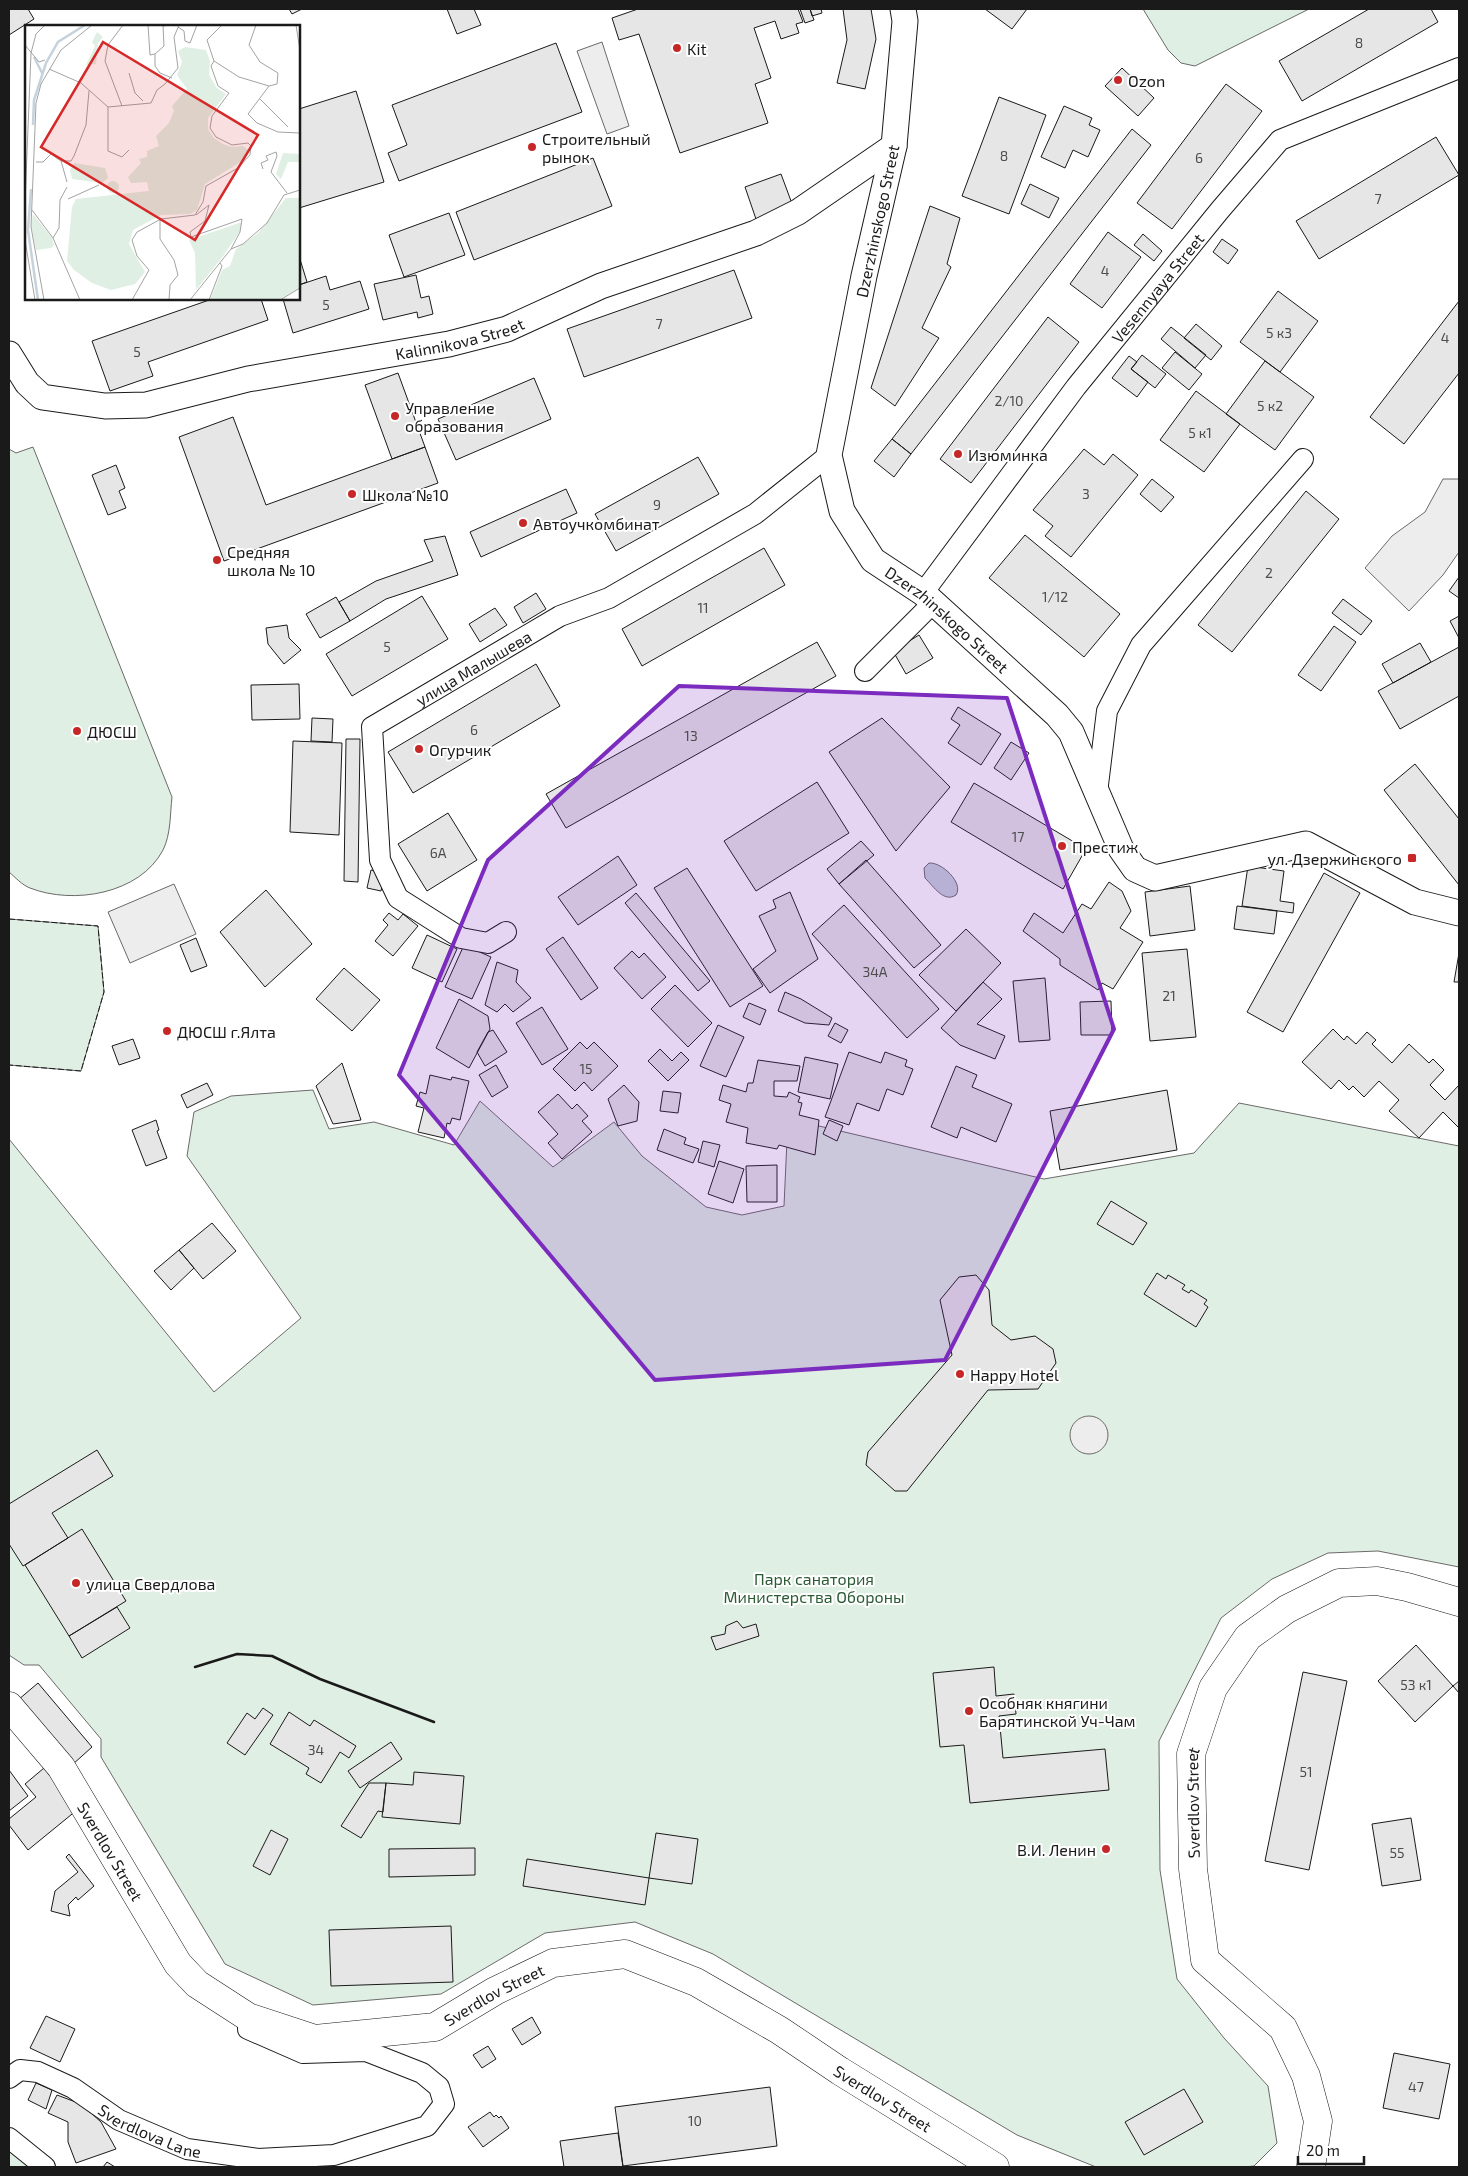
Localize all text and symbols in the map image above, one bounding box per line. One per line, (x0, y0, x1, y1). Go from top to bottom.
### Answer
inset map (25, 25, 300, 300)
house number: 8 (1355, 34, 1363, 51)
place label: Kit (687, 39, 707, 58)
marker: Kit (671, 42, 683, 54)
place label: Ozon (1128, 71, 1165, 90)
marker: Ozon (1112, 74, 1124, 86)
place label: Строительный рынок (542, 129, 651, 166)
marker: Строительный рынок (526, 141, 538, 153)
street label: Dzerzhinskogo Street (852, 143, 902, 299)
house number: 8 (1000, 147, 1008, 164)
house number: 6 (1195, 149, 1203, 166)
house number: 7 (1374, 190, 1382, 207)
street label: Vesennyaya Street (1107, 229, 1207, 346)
house number: 4 (1101, 262, 1109, 279)
house number: 5 (322, 296, 330, 313)
street label: Kalinnikova Street (394, 313, 527, 363)
house number: 7 (655, 315, 663, 332)
house number: 5 к3 (1266, 324, 1292, 341)
house number: 4 (1441, 329, 1449, 346)
house number: 5 (133, 343, 141, 360)
house number: 2/10 (994, 392, 1024, 409)
house number: 5 к2 (1257, 397, 1283, 414)
place label: Управление образования (405, 398, 504, 435)
marker: Управление образования (389, 410, 401, 422)
house number: 5 к1 (1188, 424, 1212, 441)
place label: Изюминка (968, 445, 1048, 464)
marker: Изюминка (952, 448, 964, 460)
place label: Школа №10 (362, 485, 449, 504)
house number: 3 (1082, 485, 1090, 502)
marker: Школа №10 (346, 488, 358, 500)
house number: 9 (653, 496, 661, 513)
place label: Автоучкомбинат (533, 514, 660, 534)
marker: Автоучкомбинат (517, 517, 529, 529)
place label: Средняя школа № 10 (227, 542, 315, 579)
marker: Средняя школа № 10 (211, 554, 223, 566)
street label: Dzerzhinskogo Street (882, 562, 1013, 676)
house number: 2 (1265, 564, 1273, 581)
house number: 1/12 (1042, 588, 1068, 605)
house number: 11 (697, 599, 709, 616)
street label: улица Малышева (412, 626, 534, 710)
house number: 5 (383, 638, 391, 655)
house number: 6 (470, 721, 478, 738)
place label: ДЮСШ (87, 722, 137, 741)
marker: ДЮСШ (71, 725, 83, 737)
house number: 13 (684, 727, 698, 744)
place label: Огурчик (429, 740, 492, 760)
marker: Огурчик (413, 743, 425, 755)
house number: 17 (1012, 828, 1024, 845)
place label: Престиж (1072, 837, 1139, 856)
marker: Престиж (1056, 840, 1068, 852)
house number: 6А (430, 844, 447, 861)
place label: ул. Дзержинского (1268, 849, 1402, 869)
marker: ул. Дзержинского (1406, 852, 1418, 864)
house number: 34А (862, 963, 888, 980)
house number: 21 (1162, 987, 1176, 1004)
place label: ДЮСШ г.Ялта (177, 1022, 276, 1041)
marker: ДЮСШ г.Ялта (161, 1025, 173, 1037)
house number: 15 (579, 1060, 593, 1077)
place label: Happy Hotel (970, 1365, 1059, 1384)
marker: Happy Hotel (954, 1368, 966, 1380)
park label: Парк санатория Министерства Обороны (724, 1569, 904, 1606)
place label: улица Свердлова (86, 1574, 215, 1594)
marker: улица Свердлова (70, 1577, 82, 1589)
house number: 53 к1 (1400, 1676, 1432, 1693)
place label: Особняк княгини Барятинской Уч-Чам (979, 1693, 1136, 1730)
marker: Особняк княгини Барятинской Уч-Чам (963, 1705, 975, 1717)
house number: 34 (308, 1741, 324, 1758)
street label: Sverdlov Street (1181, 1744, 1202, 1858)
house number: 51 (1299, 1763, 1313, 1780)
street label: Sverdlov Street (74, 1798, 148, 1904)
place label: В.И. Ленин (1017, 1840, 1096, 1859)
marker: В.И. Ленин (1100, 1843, 1112, 1855)
house number: 55 (1389, 1844, 1405, 1861)
street label: Sverdlov Street (440, 1959, 547, 2029)
street label: Sverdlov Street (831, 2060, 935, 2135)
house number: 47 (1408, 2078, 1424, 2095)
street label: Sverdlova Lane (95, 2099, 202, 2160)
house number: 10 (688, 2112, 702, 2129)
scale bar (1298, 2134, 1364, 2166)
text: 20 m (1306, 2141, 1340, 2159)

